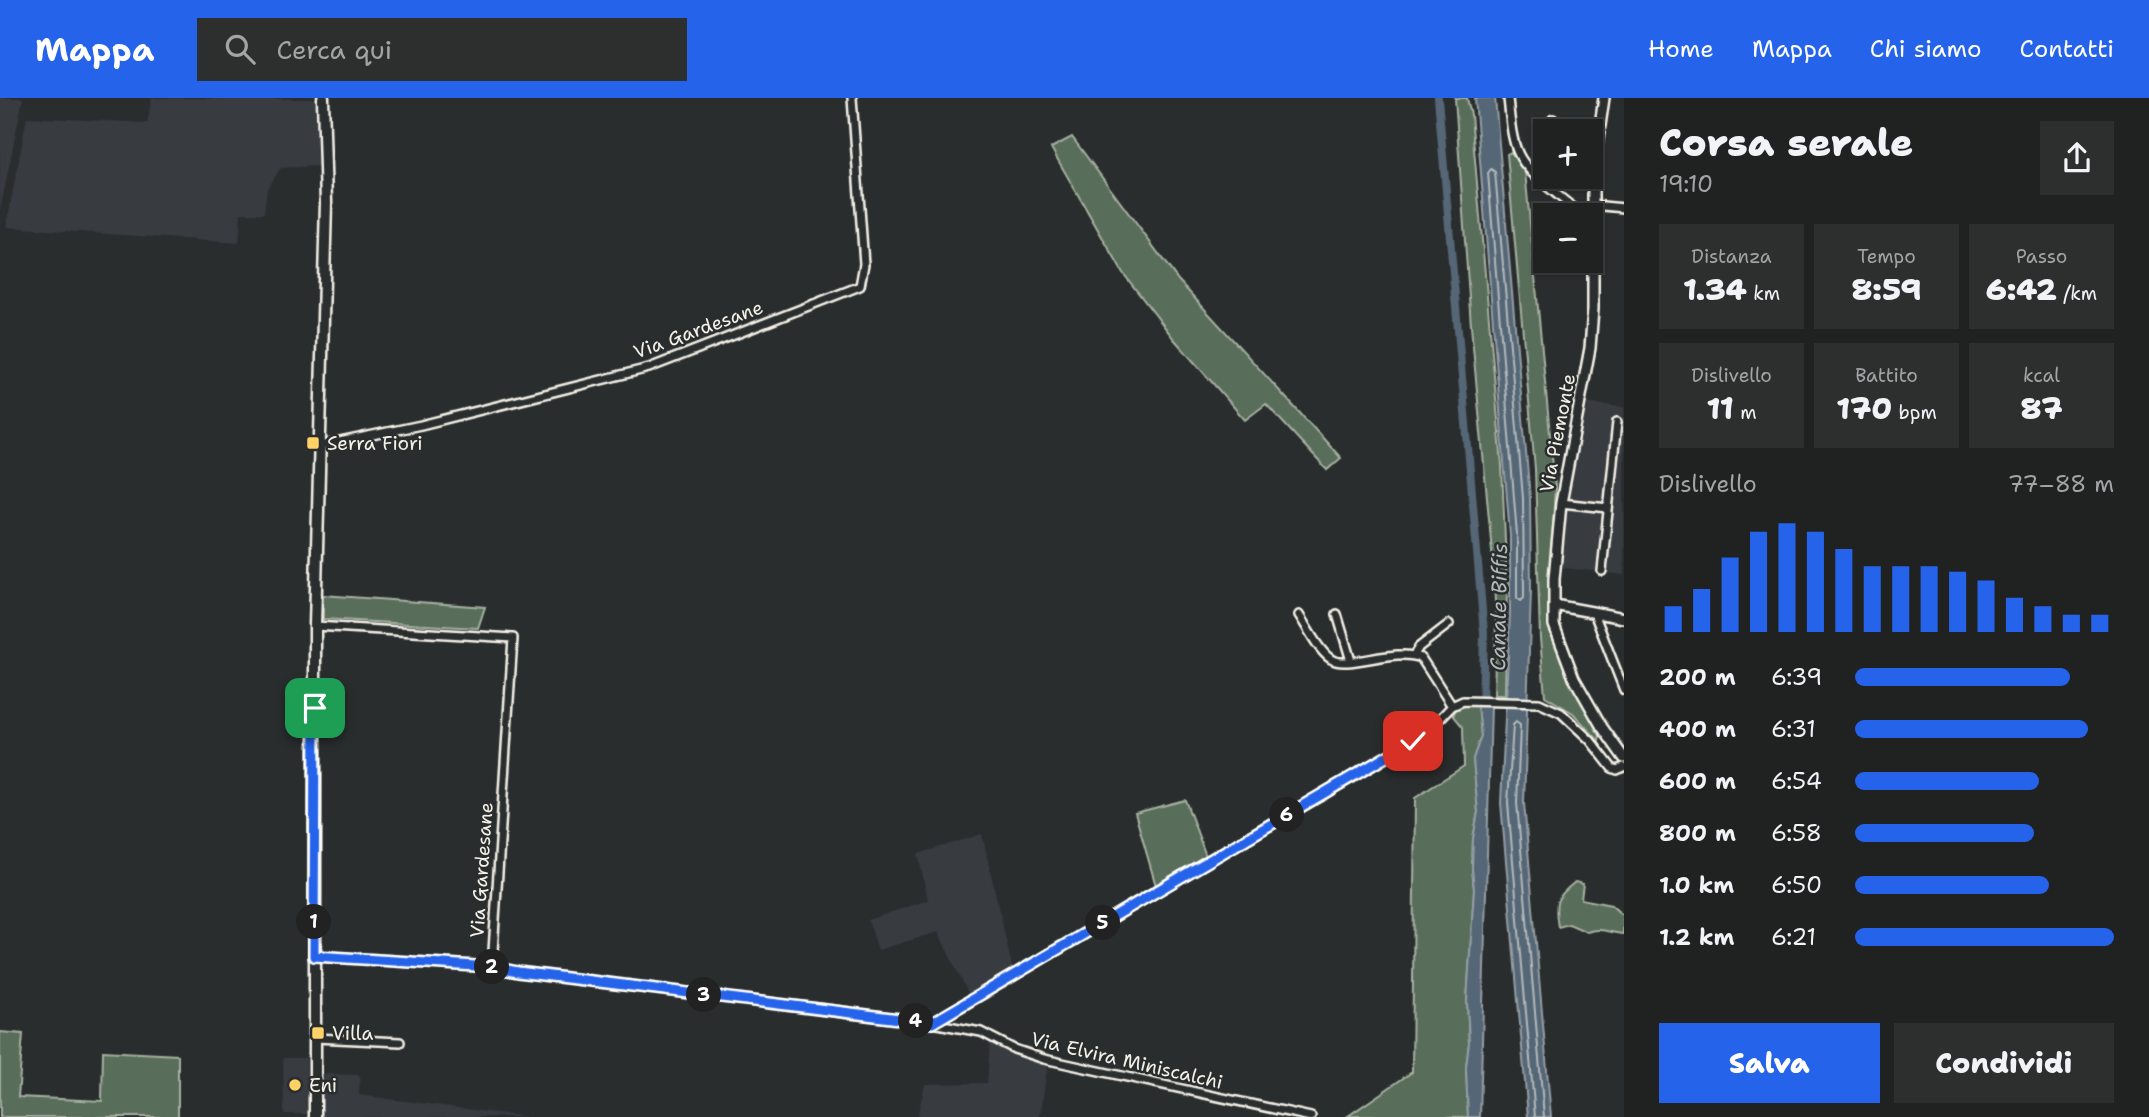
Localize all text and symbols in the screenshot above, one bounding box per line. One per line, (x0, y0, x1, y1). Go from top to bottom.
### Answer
search box (197, 18, 687, 81)
text: Mappa (35, 27, 155, 72)
icon: search (221, 30, 259, 68)
text: Cerca qui (277, 32, 392, 67)
text: Home (1648, 33, 1714, 65)
text: Mappa (1752, 33, 1832, 65)
text: Chi siamo (1870, 33, 1982, 65)
text: Contatti (2020, 33, 2114, 65)
text: Corsa serale (1659, 117, 1913, 168)
map controls (1533, 119, 1603, 273)
button: + (1533, 119, 1603, 189)
button: share (2040, 121, 2114, 195)
text: 19:10 (1659, 169, 1713, 199)
button: − (1533, 203, 1603, 273)
text: Distanza (1691, 244, 1772, 269)
text: Tempo (1857, 244, 1916, 269)
text: Passo (2016, 244, 2067, 269)
text: 1.34 (1683, 269, 1747, 310)
text: 8:59 (1851, 269, 1922, 310)
text: 6:42 (1986, 269, 2057, 310)
text: km (1747, 281, 1780, 306)
text: /km (2057, 281, 2097, 306)
street label: Via Gardesane (630, 294, 766, 364)
text: Dislivello (1691, 363, 1772, 388)
text: Battito (1855, 363, 1918, 388)
text: kcal (2023, 363, 2060, 388)
street label: Via Piemonte (1534, 372, 1581, 495)
text: 11 (1706, 388, 1734, 429)
text: 170 (1836, 388, 1892, 429)
text: 87 (2021, 388, 2063, 429)
text: m (1734, 400, 1757, 425)
text: bpm (1892, 400, 1937, 425)
place label: Serra Fiori (327, 431, 423, 456)
marker: Serra Fiori (305, 435, 321, 451)
text: Dislivello (1659, 469, 1757, 499)
text: 77–88 m (2008, 469, 2114, 499)
water label: Canale Biffis (1484, 543, 1514, 671)
text: 200 m (1659, 662, 1736, 692)
text: 6:39 (1771, 662, 1822, 692)
pin (285, 678, 345, 738)
icon: arrive (296, 689, 334, 727)
pin (1383, 711, 1443, 771)
text: 400 m (1659, 714, 1736, 744)
text: 6:31 (1771, 714, 1816, 744)
icon: check (1394, 722, 1432, 760)
text: 600 m (1659, 766, 1736, 796)
text: 6:54 (1771, 766, 1822, 796)
pin: 6 (1270, 798, 1304, 832)
street label: Via Gardesane (464, 801, 499, 939)
text: 6 (1280, 802, 1293, 827)
text: 800 m (1659, 818, 1736, 848)
text: 6:58 (1771, 818, 1822, 848)
text: 1.0 km (1659, 870, 1734, 900)
text: 6:50 (1771, 870, 1822, 900)
pin: 1 (296, 904, 332, 940)
pin: 5 (1086, 906, 1120, 940)
text: 1 (309, 909, 318, 934)
text: 5 (1097, 910, 1108, 935)
text: 1.2 km (1659, 922, 1735, 952)
text: 6:21 (1771, 922, 1816, 952)
pin: 2 (475, 950, 510, 984)
text: 2 (485, 954, 498, 979)
pin: 3 (686, 978, 722, 1012)
text: 3 (697, 982, 710, 1007)
pin: 4 (898, 1004, 934, 1038)
text: 4 (909, 1008, 922, 1033)
place label: Villa (332, 1021, 373, 1046)
button: Salva (1659, 1023, 1880, 1103)
button: Condividi (1894, 1023, 2114, 1103)
marker: Villa (310, 1025, 326, 1041)
street label: Via Elvira Miniscalchi (1029, 1026, 1225, 1095)
place label: Eni (309, 1073, 337, 1098)
marker: Eni (287, 1077, 303, 1093)

